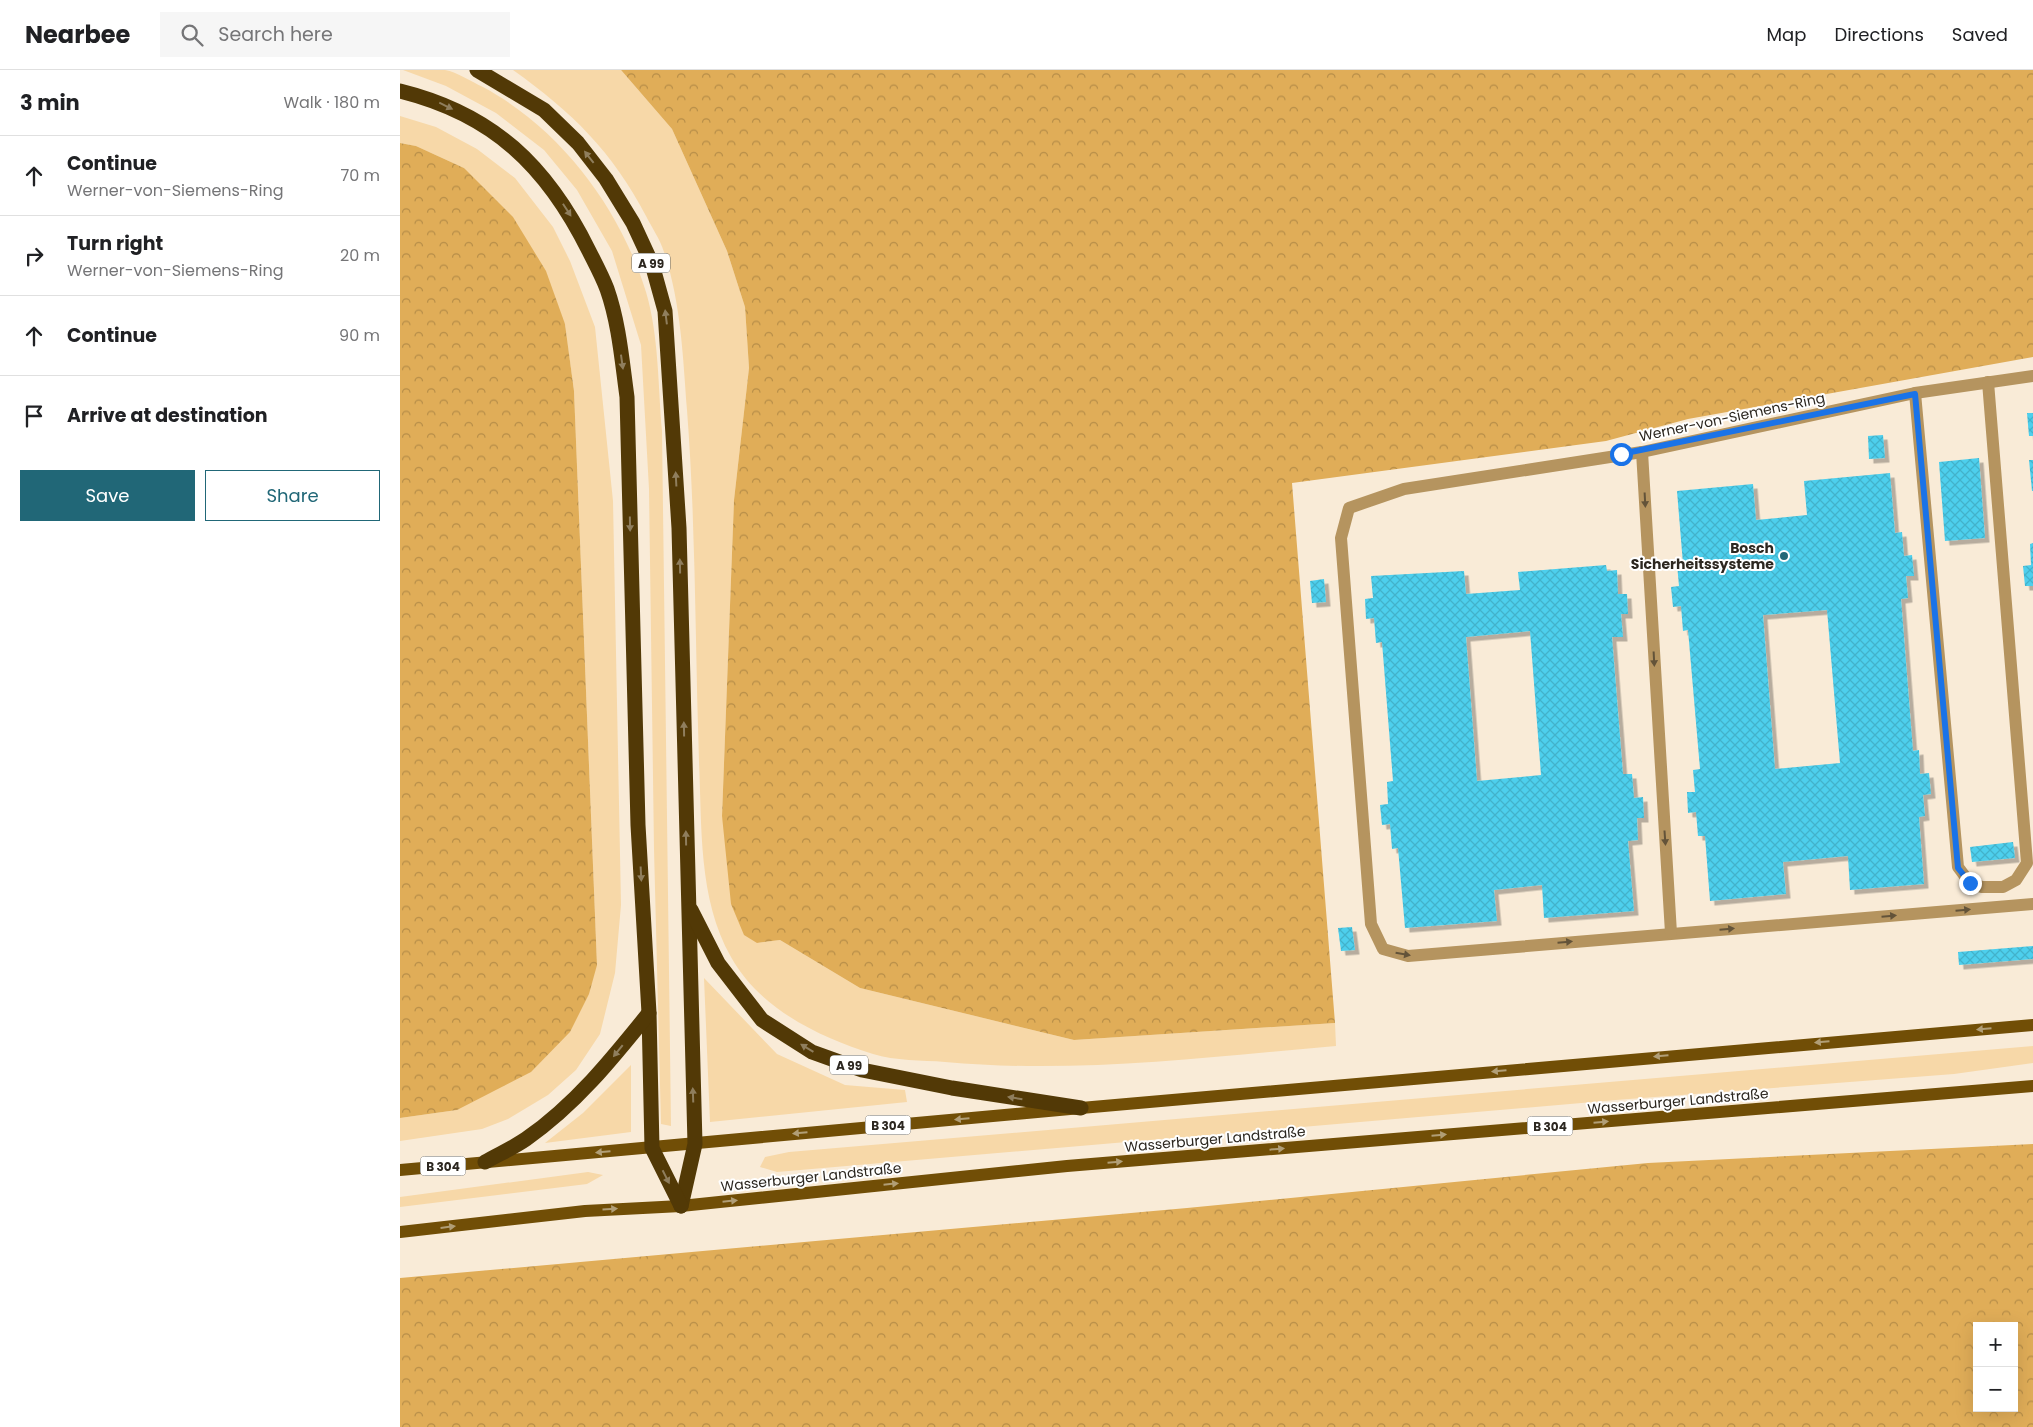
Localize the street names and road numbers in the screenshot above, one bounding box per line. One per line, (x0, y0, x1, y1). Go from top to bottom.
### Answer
road number: A 99 (632, 254, 670, 272)
street label: Werner-von-Siemens-Ring (1637, 388, 1827, 446)
road number: A 99 (830, 1056, 868, 1074)
street label: Wasserburger Landstraße (1587, 1083, 1770, 1119)
road number: B 304 (866, 1116, 910, 1134)
road number: B 304 (1528, 1116, 1572, 1136)
street label: Wasserburger Landstraße (1124, 1121, 1307, 1157)
road number: B 304 (420, 1156, 466, 1176)
street label: Wasserburger Landstraße (720, 1158, 903, 1196)

